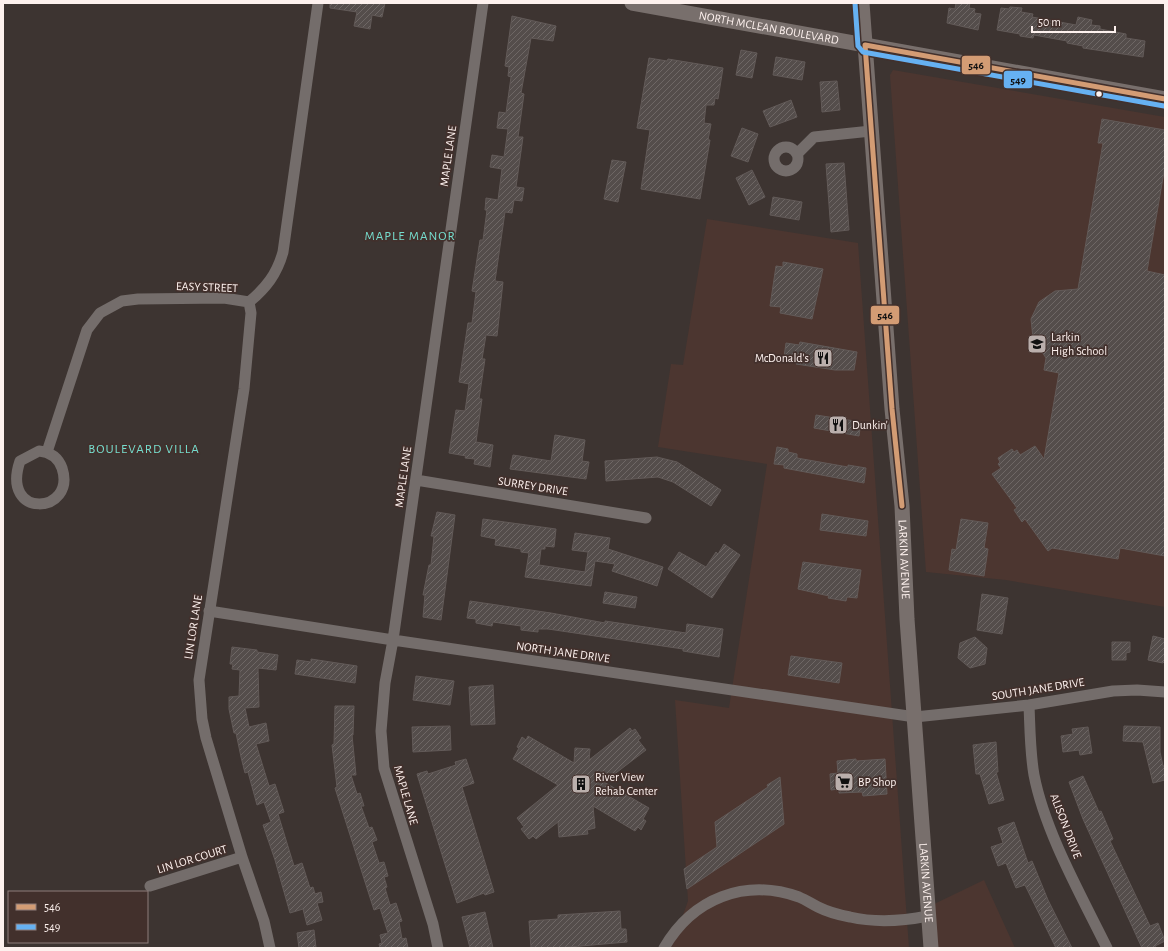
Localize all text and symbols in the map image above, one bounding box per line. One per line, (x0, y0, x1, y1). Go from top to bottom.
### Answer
scale bar (1032, 8, 1115, 34)
street label: NORTH MCLEAN BOULEVARD (698, 9, 840, 46)
text: 50 m (1038, 16, 1061, 28)
line badge: 546 (961, 55, 991, 75)
text: 546 (968, 60, 984, 71)
line badge: 549 (1003, 70, 1033, 89)
text: 549 (1010, 75, 1026, 86)
unlabelled marker (1094, 89, 1104, 99)
street label: MAPLE LANE (438, 125, 458, 187)
district label: MAPLE MANOR (364, 230, 456, 243)
street label: EASY STREET (176, 280, 238, 294)
line badge: 546 (870, 305, 900, 325)
text: 546 (877, 310, 893, 321)
place label: Larkin High School (1051, 331, 1107, 357)
school or university icon: Larkin High School (1026, 333, 1048, 355)
restaurant icon: McDonald's (812, 347, 834, 369)
place label: McDonald's (755, 352, 809, 364)
restaurant icon: Dunkin' (827, 414, 849, 436)
place label: Dunkin' (852, 419, 888, 431)
district label: BOULEVARD VILLA (88, 443, 200, 456)
street label: MAPLE LANE (393, 446, 413, 508)
street label: SURREY DRIVE (497, 475, 569, 497)
street label: LARKIN AVENUE (897, 519, 912, 599)
street label: LIN LOR LANE (182, 594, 204, 660)
street label: NORTH JANE DRIVE (515, 639, 611, 665)
street label: SOUTH JANE DRIVE (991, 676, 1085, 702)
street label: MAPLE LANE (392, 764, 420, 826)
place label: River View Rehab Center (595, 771, 658, 797)
supermarket icon: BP Shop (833, 771, 855, 793)
building icon: River View Rehab Center (570, 773, 592, 795)
place label: BP Shop (858, 776, 896, 788)
street label: ALISON DRIVE (1048, 792, 1084, 860)
street label: LIN LOR COURT (155, 843, 229, 875)
street label: LARKIN AVENUE (917, 843, 935, 923)
legend (8, 891, 148, 943)
text: 546 (44, 901, 61, 913)
text: 549 (44, 921, 61, 933)

